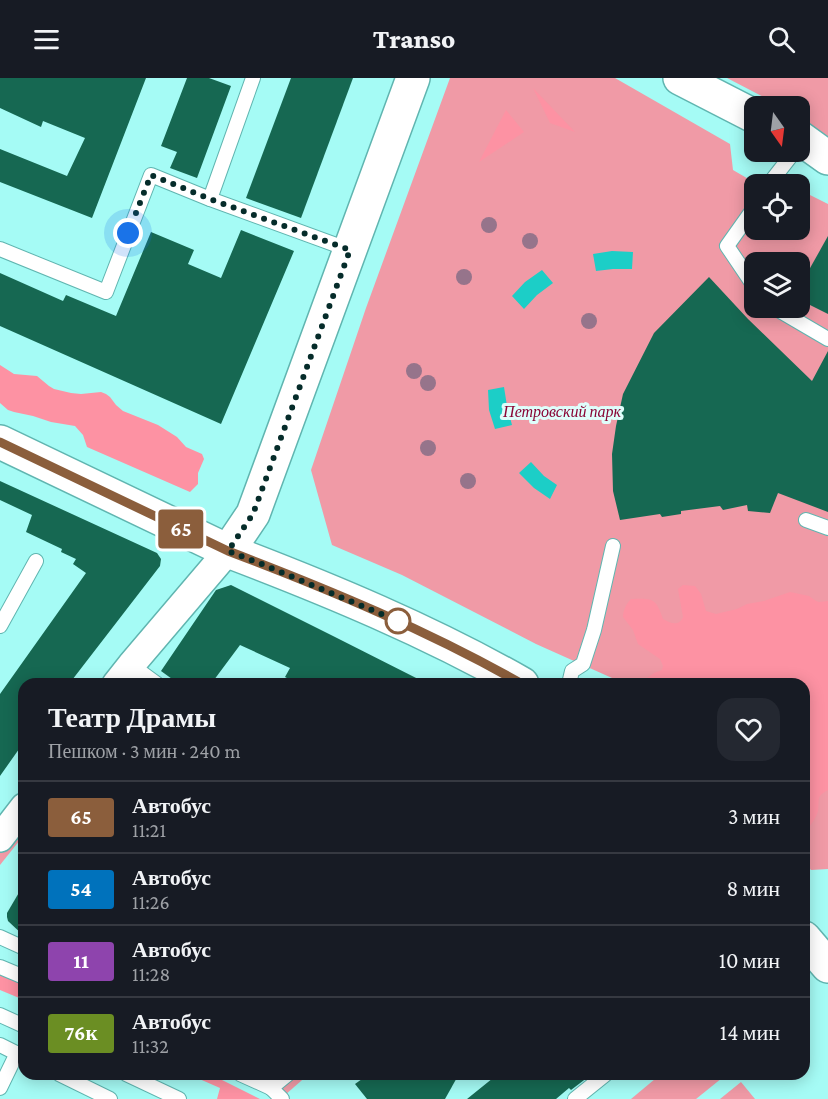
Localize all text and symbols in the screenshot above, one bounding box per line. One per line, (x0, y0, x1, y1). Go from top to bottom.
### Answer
icon: menu (30, 23, 63, 56)
icon: search (765, 23, 798, 56)
text: Transo (373, 24, 455, 54)
north arrow (744, 96, 810, 162)
map controls (744, 96, 810, 318)
button: locate (744, 174, 810, 240)
your location (113, 218, 143, 248)
button: layers (744, 252, 810, 318)
park label: Петровский парк (502, 403, 621, 421)
line badge: 65 (154, 510, 208, 548)
text: 65 (170, 517, 192, 541)
unlabelled marker (385, 608, 411, 634)
button: heart (717, 698, 780, 761)
text: Театр Драмы (48, 702, 216, 733)
text: Пешком · 3 мин · 240 m (48, 740, 241, 762)
text: Автобус (132, 793, 211, 818)
text: 3 мин (728, 804, 780, 829)
text: 65 (70, 805, 92, 829)
text: 11:21 (132, 819, 166, 841)
text: Автобус (132, 865, 211, 890)
text: 8 мин (727, 876, 780, 901)
text: 54 (70, 877, 92, 901)
text: 11:26 (132, 891, 170, 913)
text: Автобус (132, 937, 211, 962)
text: 10 мин (719, 948, 780, 973)
text: 11 (73, 949, 89, 973)
text: 11:28 (132, 963, 170, 985)
text: Автобус (132, 1009, 211, 1034)
text: 14 мин (720, 1020, 780, 1045)
text: 76к (64, 1021, 98, 1045)
text: 11:32 (132, 1035, 169, 1057)

